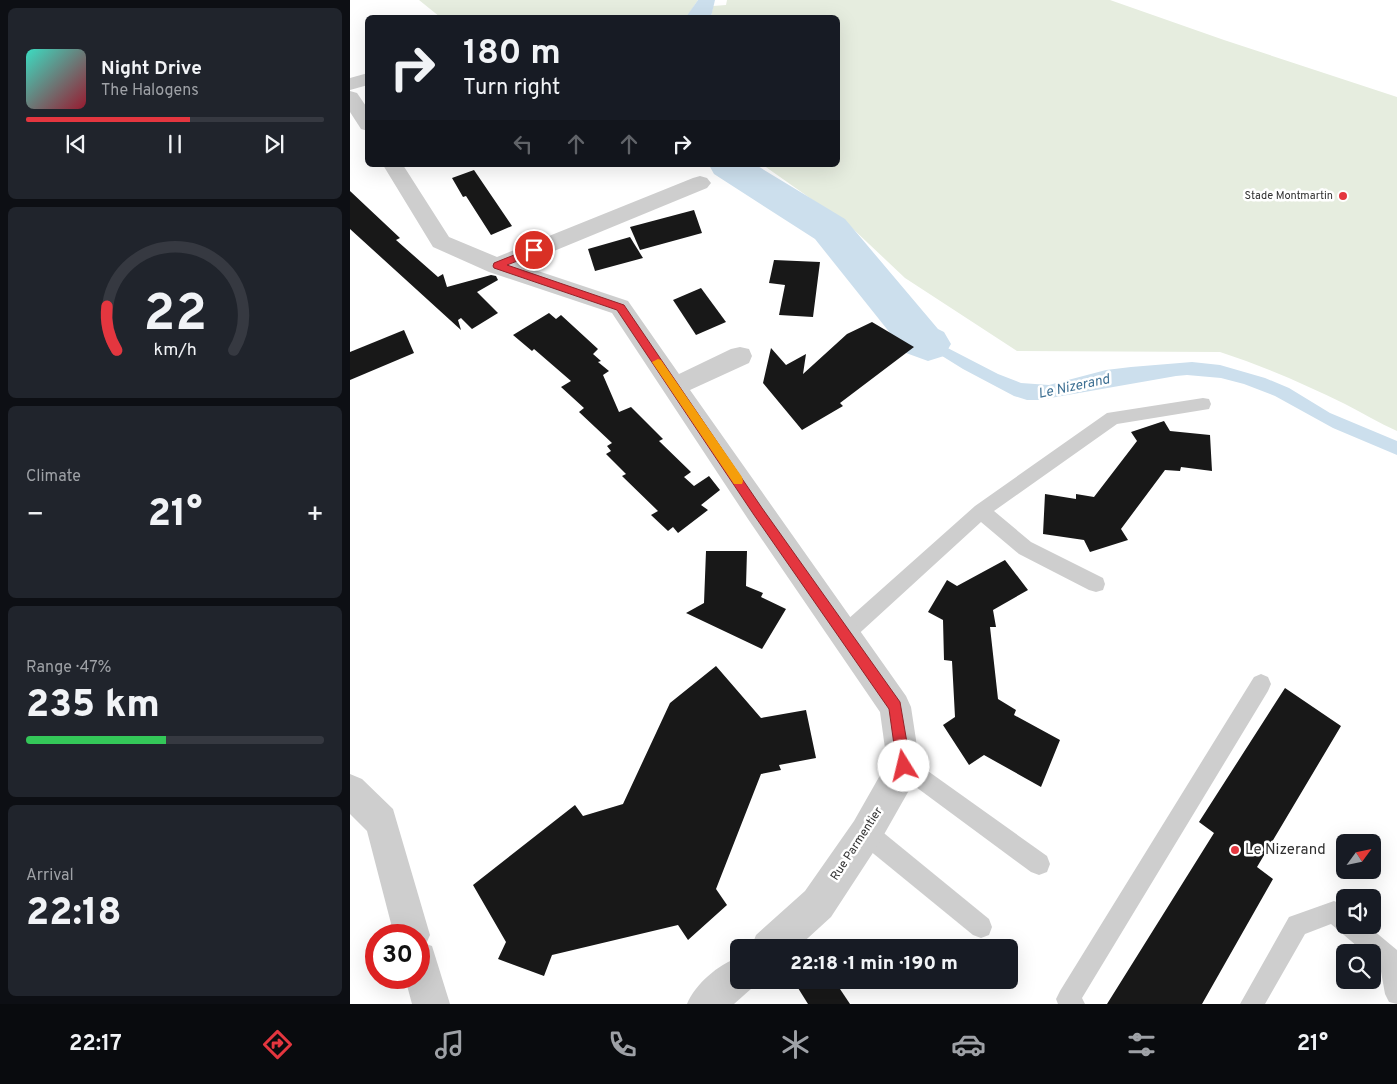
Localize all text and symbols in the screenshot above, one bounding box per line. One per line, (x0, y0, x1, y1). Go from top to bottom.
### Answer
text: 180 m (463, 32, 561, 76)
icon: right (380, 35, 445, 100)
text: Night Drive (101, 57, 202, 81)
text: Turn right (463, 75, 560, 102)
text: The Halogens (101, 81, 199, 101)
icon: previous (62, 130, 90, 158)
icon: pause (161, 130, 189, 158)
icon: next (260, 130, 288, 158)
icon: left (509, 130, 537, 158)
icon: ahead (562, 130, 590, 158)
icon: ahead (615, 130, 643, 158)
icon: right (668, 130, 696, 158)
place label: Stade Montmartin (1244, 189, 1333, 203)
marker: Stade Montmartin (1337, 190, 1349, 202)
pin (513, 229, 555, 271)
icon: arrive (520, 236, 548, 264)
text: 22 (143, 283, 207, 349)
text: km/h (153, 339, 197, 362)
water label: Le Nizerand (1037, 371, 1112, 403)
text: Climate (26, 467, 81, 487)
text: 21° (148, 491, 202, 540)
text: − (26, 498, 44, 534)
text: + (306, 498, 324, 534)
text: Range · 47% (26, 658, 111, 678)
text: 235 km (26, 682, 160, 731)
position arrow (877, 739, 929, 791)
street label: Rue Parmentier (827, 804, 887, 884)
north arrow (1336, 834, 1381, 879)
map controls (1336, 834, 1381, 989)
place label: Le Nizerand (1245, 841, 1326, 860)
marker: Le Nizerand (1229, 844, 1241, 856)
text: Arrival (26, 866, 74, 886)
button: sound (1336, 889, 1381, 934)
text: 22:18 (26, 890, 122, 939)
speed limit sign: 30 (365, 924, 430, 989)
button: search (1336, 944, 1381, 989)
text: 22:18 · 1 min · 190 m (790, 952, 958, 976)
icon: directions (260, 1027, 295, 1062)
icon: music (432, 1027, 467, 1062)
icon: phone (605, 1027, 640, 1062)
icon: climate (778, 1027, 813, 1062)
icon: car (951, 1027, 986, 1062)
icon: filters (1124, 1027, 1159, 1062)
text: 22:17 (69, 1031, 122, 1058)
text: 21° (1297, 1031, 1328, 1058)

